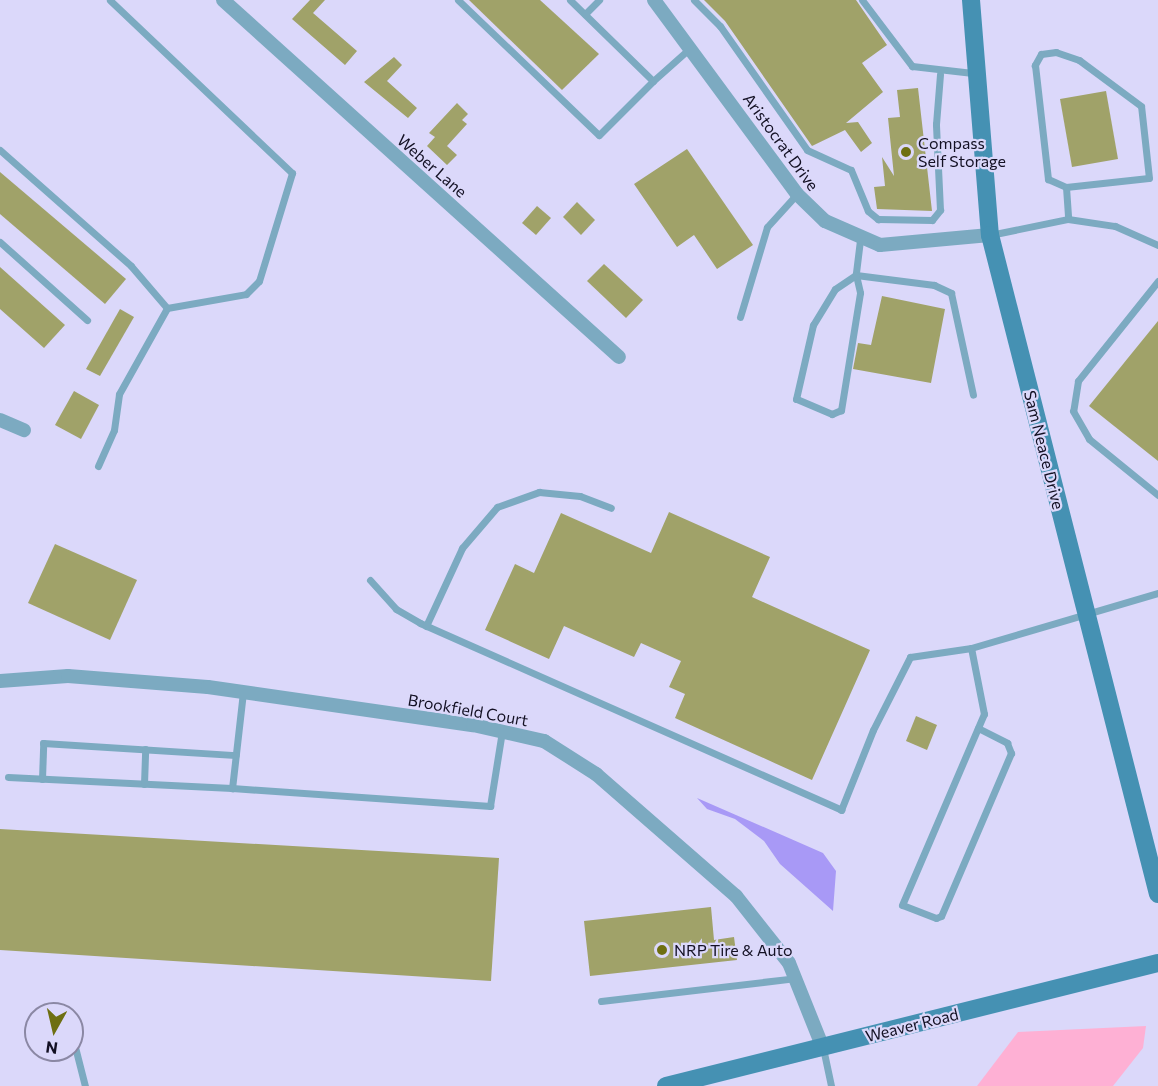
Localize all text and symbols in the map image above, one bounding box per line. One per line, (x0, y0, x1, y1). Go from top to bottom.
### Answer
street label: Aristocrat Drive (739, 90, 823, 194)
street label: Weber Lane (393, 130, 471, 202)
place label: Compass Self Storage (918, 133, 1006, 171)
marker: Compass Self Storage (899, 145, 913, 159)
street label: Sam Neace Drive (1020, 389, 1068, 511)
street label: Brookfield Court (406, 690, 530, 730)
place label: NRP Tire & Auto (674, 940, 793, 960)
marker: NRP Tire & Auto (655, 943, 669, 957)
north arrow (24, 1002, 84, 1062)
street label: Weaver Road (864, 1004, 960, 1046)
text: N (44, 1038, 59, 1059)

